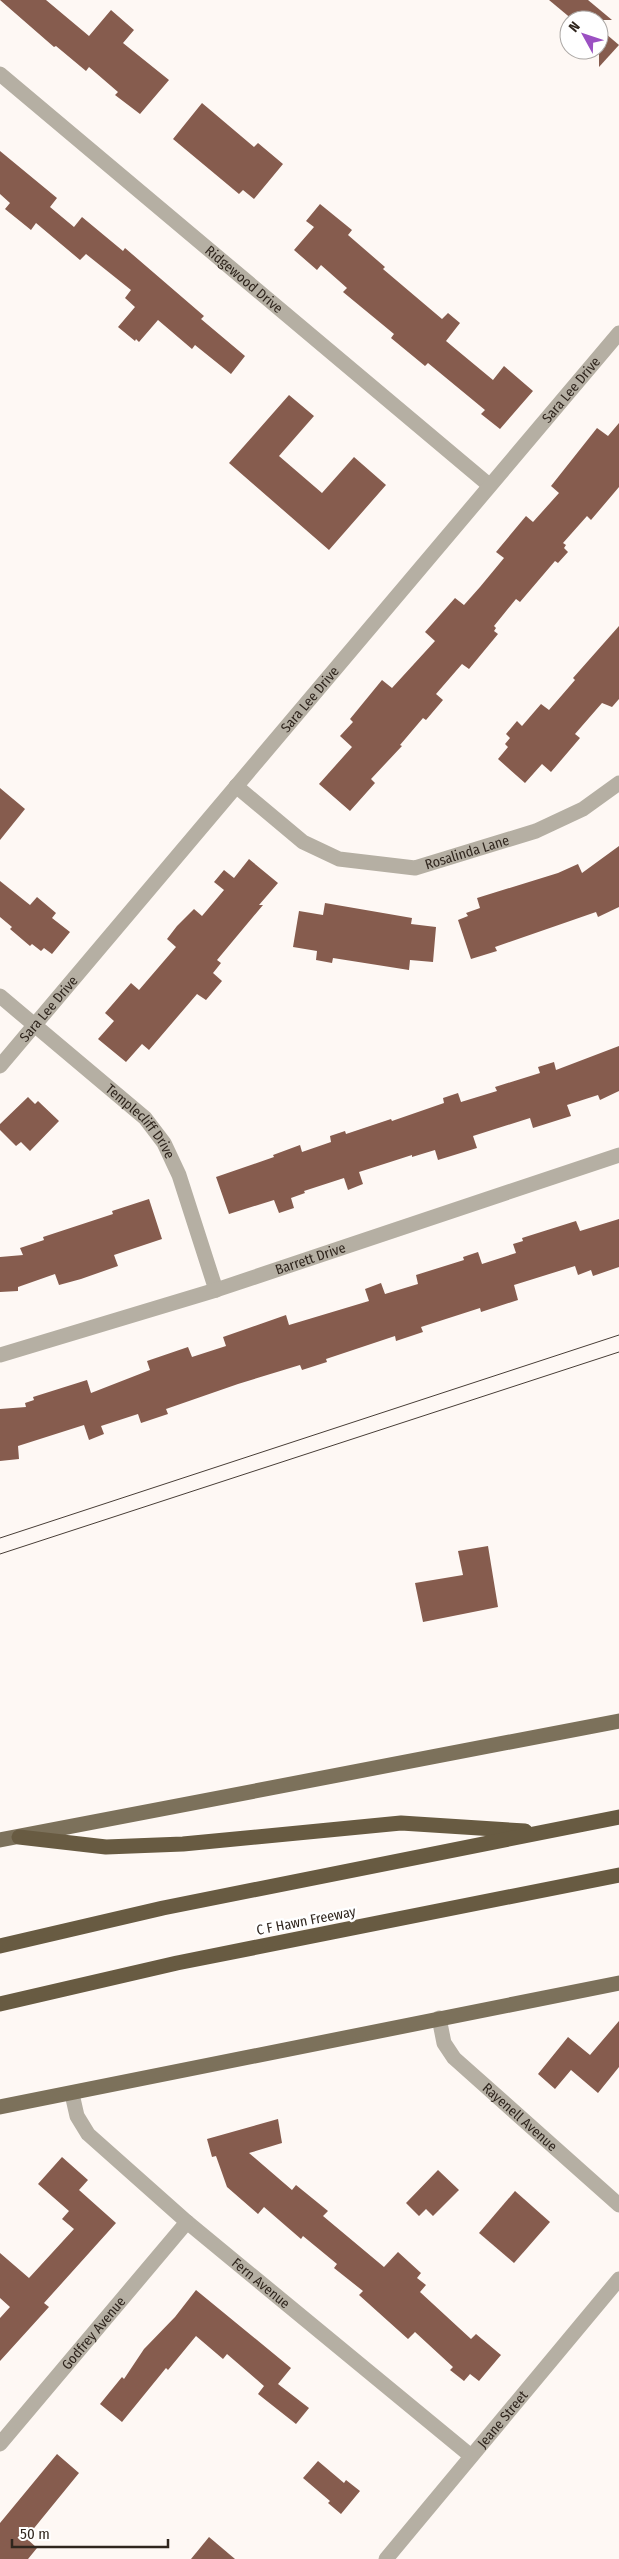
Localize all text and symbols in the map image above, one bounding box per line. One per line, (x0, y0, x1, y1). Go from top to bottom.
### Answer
north arrow (559, 10, 609, 60)
text: N (565, 18, 584, 36)
street label: Ridgewood Drive (202, 242, 287, 317)
street label: Sara Lee Drive (538, 353, 604, 426)
street label: Sara Lee Drive (277, 663, 342, 736)
street label: Rosalinda Lane (423, 831, 511, 873)
street label: Sara Lee Drive (16, 972, 81, 1045)
street label: Templecliff Drive (102, 1080, 179, 1161)
street label: Barrett Drive (273, 1239, 348, 1278)
street label: C F Hawn Freeway (255, 1903, 358, 1939)
street label: Rayenell Avenue (479, 2079, 561, 2155)
street label: Fern Avenue (228, 2254, 294, 2312)
street label: Godfrey Avenue (58, 2293, 129, 2373)
street label: Jeane Street (474, 2387, 531, 2451)
scale bar (12, 2516, 169, 2548)
text: 50 m (20, 2525, 50, 2543)

